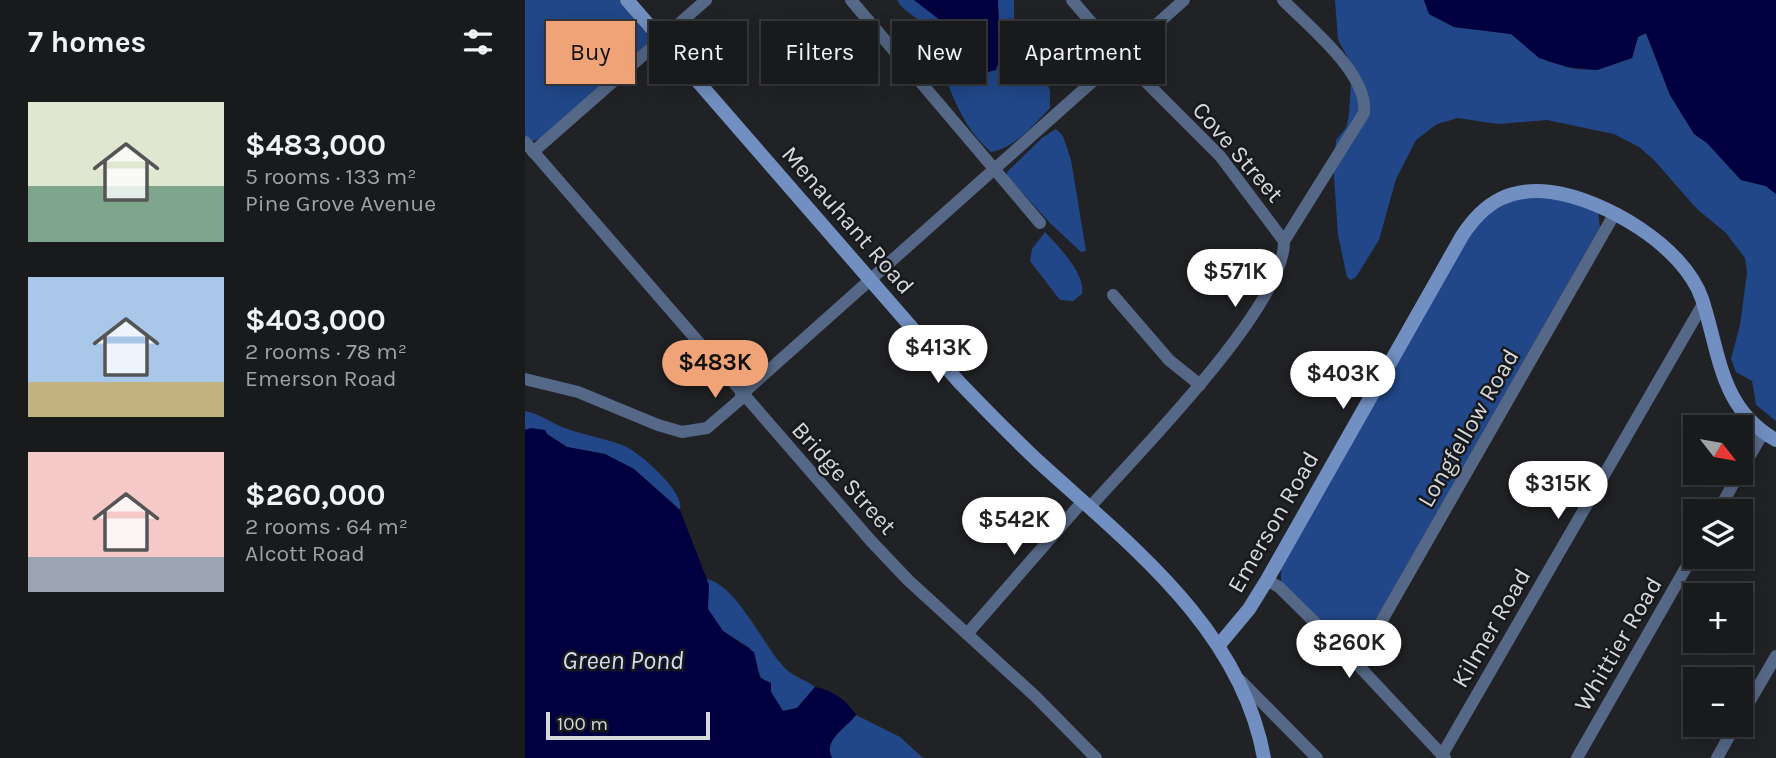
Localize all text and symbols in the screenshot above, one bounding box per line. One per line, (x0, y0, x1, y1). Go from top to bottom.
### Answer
chip: Buy (546, 21, 635, 84)
chip: Rent (649, 21, 747, 84)
chip: Filters (761, 21, 878, 84)
chip: New (892, 21, 986, 84)
chip: Apartment (1000, 21, 1165, 84)
icon: filters (459, 23, 497, 61)
text: 7 homes (28, 24, 146, 60)
street label: Cove Street (1187, 96, 1289, 208)
text: $483,000 (245, 127, 386, 163)
icon: home (84, 130, 168, 214)
street label: Menauhant Road (776, 140, 920, 300)
text: 5 rooms · 133 m² (245, 163, 417, 190)
text: Pine Grove Avenue (245, 190, 436, 217)
pin: $571K (1186, 250, 1284, 309)
text: $571K (1203, 258, 1267, 285)
text: $403,000 (245, 302, 386, 338)
icon: home (84, 305, 168, 389)
pin: $413K (889, 326, 987, 385)
text: $413K (904, 334, 972, 361)
text: 2 rooms · 78 m² (245, 338, 407, 365)
pin: $483K (666, 340, 764, 400)
street label: Longfellow Road (1411, 344, 1525, 512)
text: $483K (678, 349, 752, 376)
pin: $403K (1294, 352, 1392, 411)
text: $403K (1306, 360, 1380, 387)
text: Emerson Road (245, 365, 397, 392)
north arrow (1683, 415, 1753, 485)
map controls (1683, 415, 1753, 737)
street label: Bridge Street (786, 416, 902, 540)
street label: Emerson Road (1221, 447, 1325, 597)
pin: $315K (1509, 462, 1607, 521)
text: $315K (1525, 470, 1591, 497)
text: $260,000 (245, 477, 386, 513)
icon: home (84, 480, 168, 564)
pin: $542K (965, 498, 1063, 557)
button: layers (1683, 499, 1753, 569)
text: $542K (978, 506, 1050, 533)
text: 2 rooms · 64 m² (245, 513, 408, 540)
text: Alcott Road (245, 540, 365, 567)
street label: Kilmer Road (1446, 563, 1536, 693)
street label: Whittier Road (1568, 572, 1668, 716)
button: + (1683, 583, 1753, 653)
pin: $260K (1300, 620, 1398, 680)
text: $260K (1312, 629, 1386, 656)
water label: Green Pond (562, 645, 684, 676)
button: − (1683, 667, 1753, 737)
scale bar (546, 709, 711, 741)
text: 100 m (557, 713, 608, 735)

